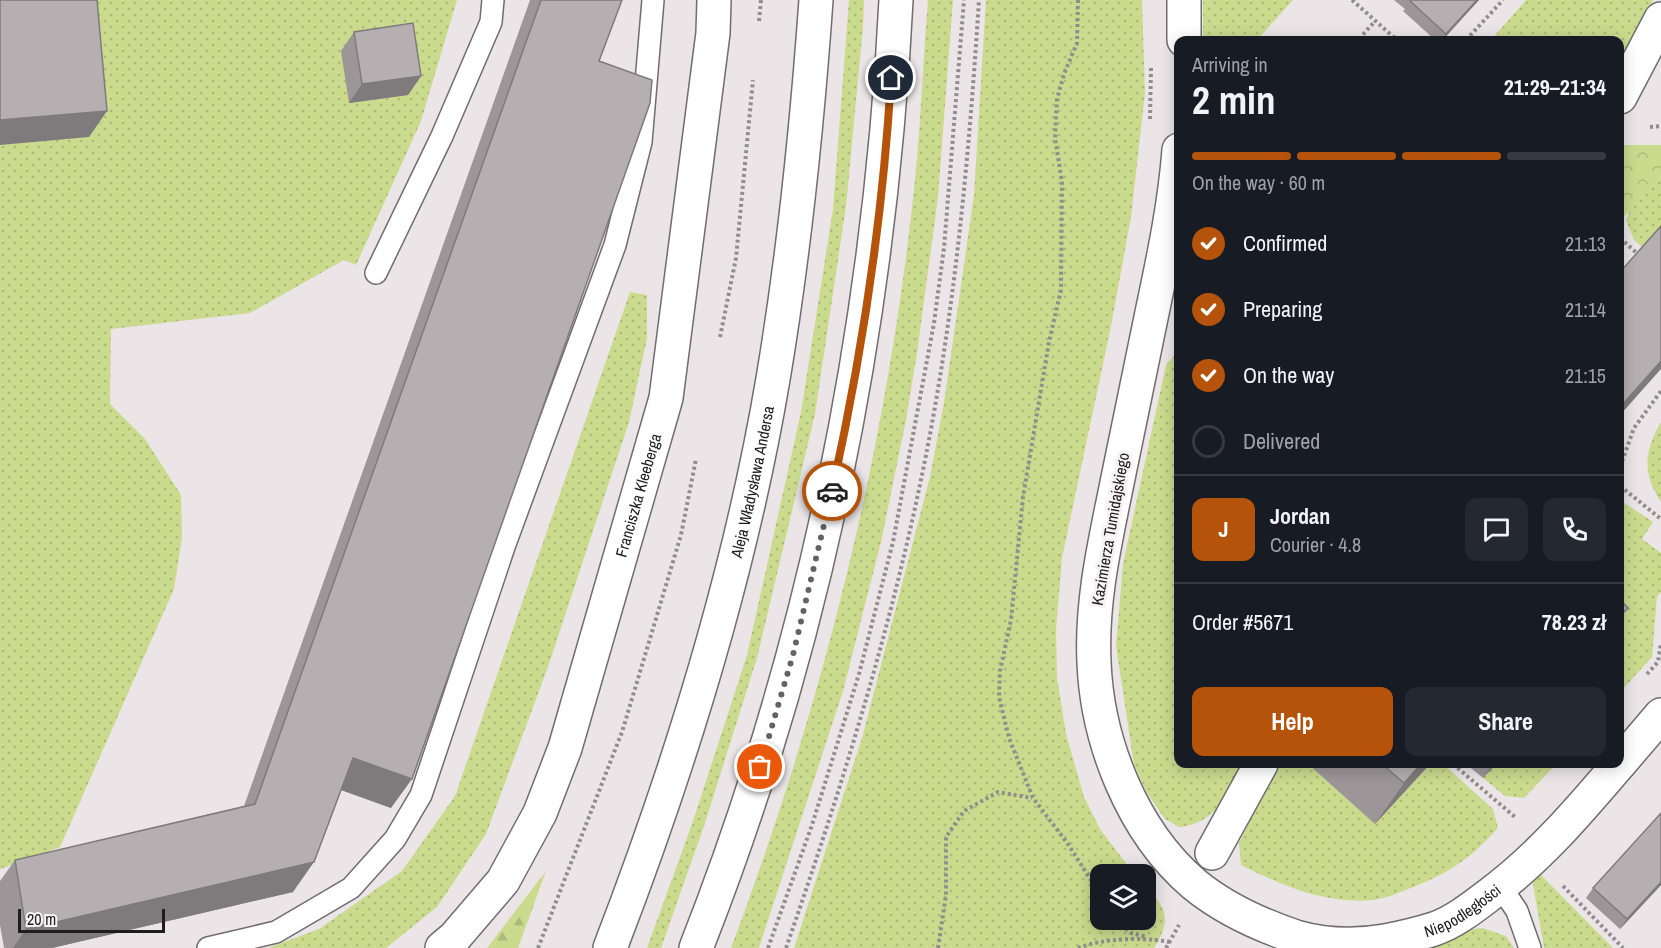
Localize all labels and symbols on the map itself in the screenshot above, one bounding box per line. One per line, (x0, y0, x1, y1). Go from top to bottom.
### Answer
pin (865, 52, 916, 103)
street label: Aleja Władysława Andersa (725, 403, 779, 561)
street label: Franciszka Kleeberga (610, 430, 666, 560)
street label: Kazimierza Tumidajskiego (1086, 451, 1134, 607)
courier (802, 461, 862, 521)
pin (734, 741, 785, 792)
street label: Niepodległości (1421, 879, 1505, 942)
scale bar (18, 906, 165, 934)

